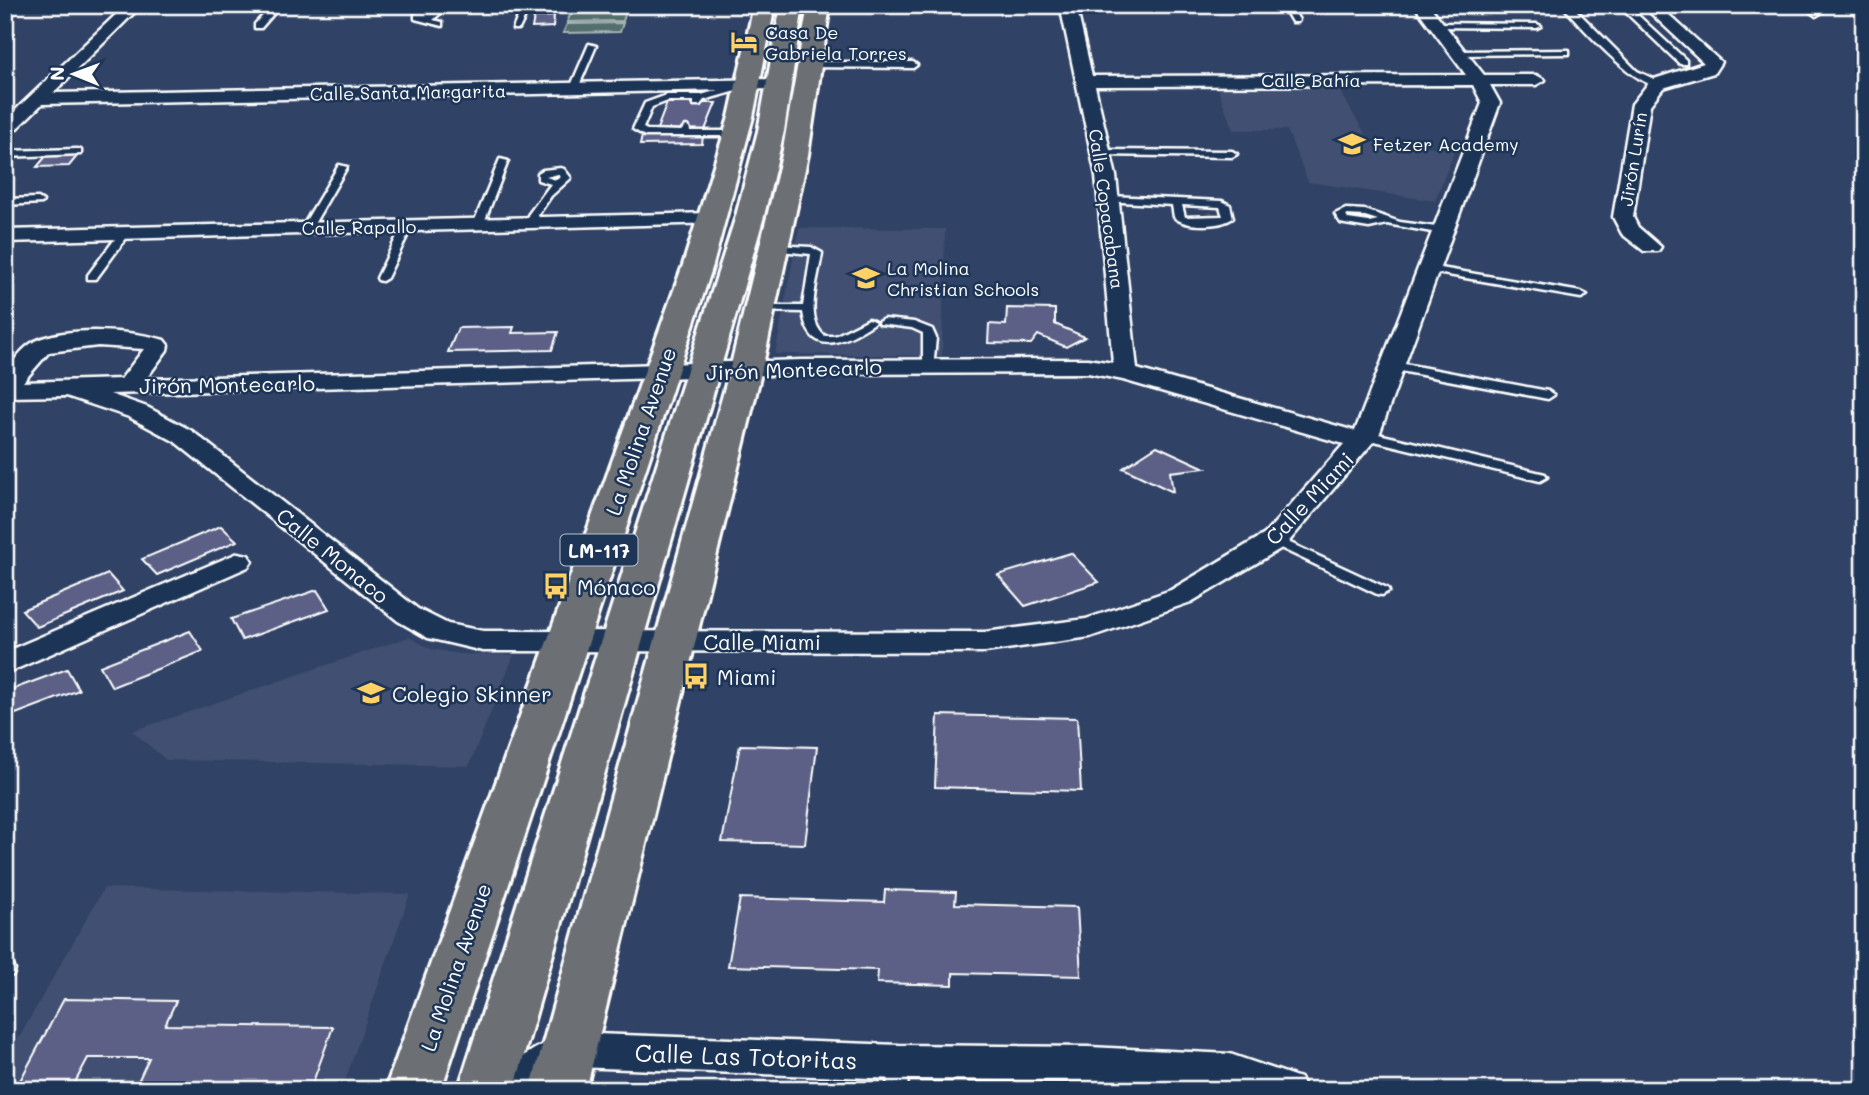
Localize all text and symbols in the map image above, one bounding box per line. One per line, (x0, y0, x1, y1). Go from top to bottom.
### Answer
place label: Casa De Gabriela Torres (765, 20, 907, 65)
hotel icon: Casa De Gabriela Torres (729, 27, 759, 57)
north arrow (38, 38, 108, 108)
text: N (44, 66, 69, 81)
street label: Calle Bahía (1261, 68, 1361, 92)
street label: Calle Santa Margarita (310, 78, 506, 106)
street label: Jirón Lurín (1614, 110, 1652, 208)
street label: Calle Copacabana (1084, 127, 1130, 291)
school or university icon: Fetzer Academy (1337, 129, 1367, 159)
place label: Fetzer Academy (1373, 132, 1519, 156)
street label: Calle Rapallo (301, 214, 417, 240)
place label: La Molina Christian Schools (887, 256, 1039, 301)
school or university icon: La Molina Christian Schools (851, 263, 881, 293)
street label: La Molina Avenue (599, 343, 681, 519)
street label: Jirón Montecarlo (706, 352, 882, 386)
street label: Jirón Montecarlo (139, 369, 315, 399)
street label: Calle Miami (1259, 446, 1359, 550)
street label: Calle Monaco (271, 501, 395, 609)
road number: LM-117 (560, 534, 638, 566)
bus stop icon: Mónaco (541, 571, 571, 601)
place label: Mónaco (577, 573, 656, 600)
street label: Calle Miami (703, 628, 821, 655)
bus stop icon: Miami (681, 661, 711, 691)
place label: Miami (717, 663, 776, 690)
school or university icon: Colegio Skinner (356, 678, 386, 708)
place label: Colegio Skinner (392, 680, 552, 707)
street label: La Molina Avenue (414, 879, 496, 1055)
street label: Calle Las Totoritas (634, 1037, 858, 1075)

